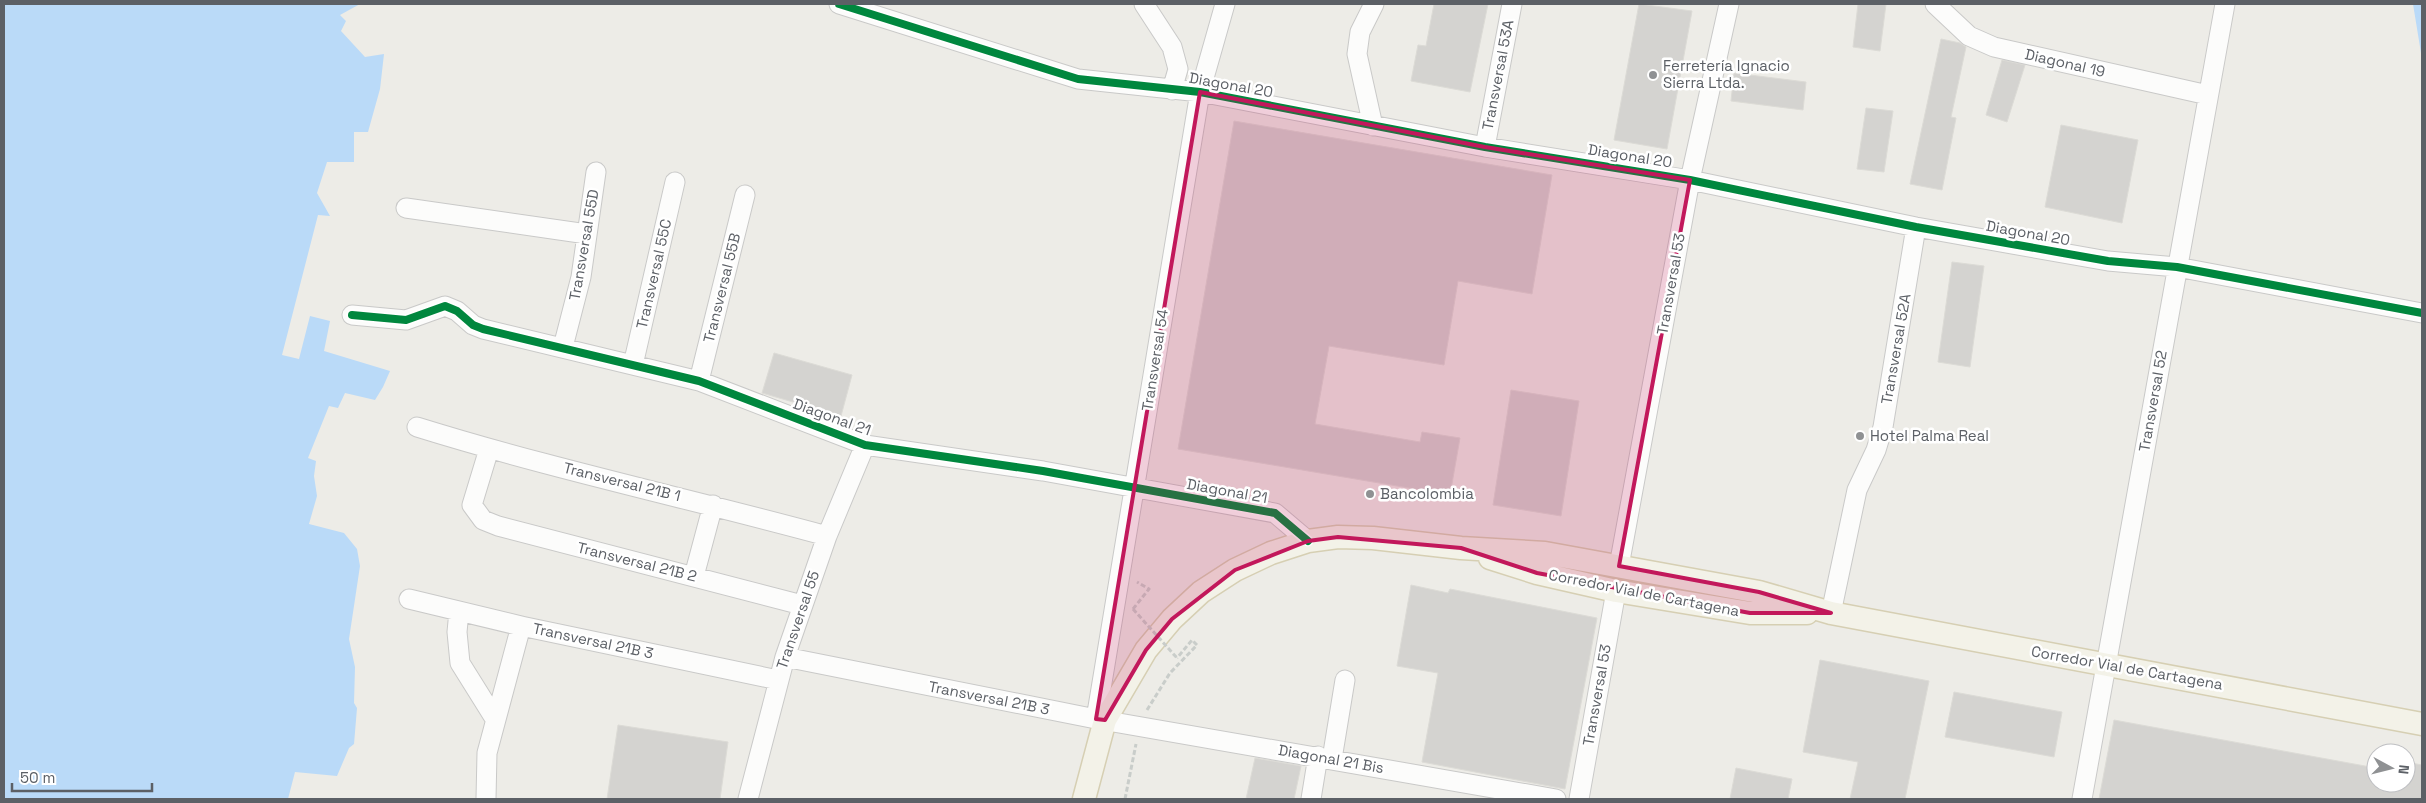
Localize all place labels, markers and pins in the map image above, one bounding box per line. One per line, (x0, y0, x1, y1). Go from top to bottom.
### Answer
place label: Ferretería Ignacio Sierra Ltda. (1663, 56, 1790, 92)
marker: Ferretería Ignacio Sierra Ltda. (1647, 69, 1659, 81)
place label: Hotel Palma Real (1870, 426, 1989, 445)
marker: Hotel Palma Real (1854, 430, 1866, 442)
place label: Bancolombia (1380, 484, 1474, 503)
marker: Bancolombia (1364, 488, 1376, 500)

